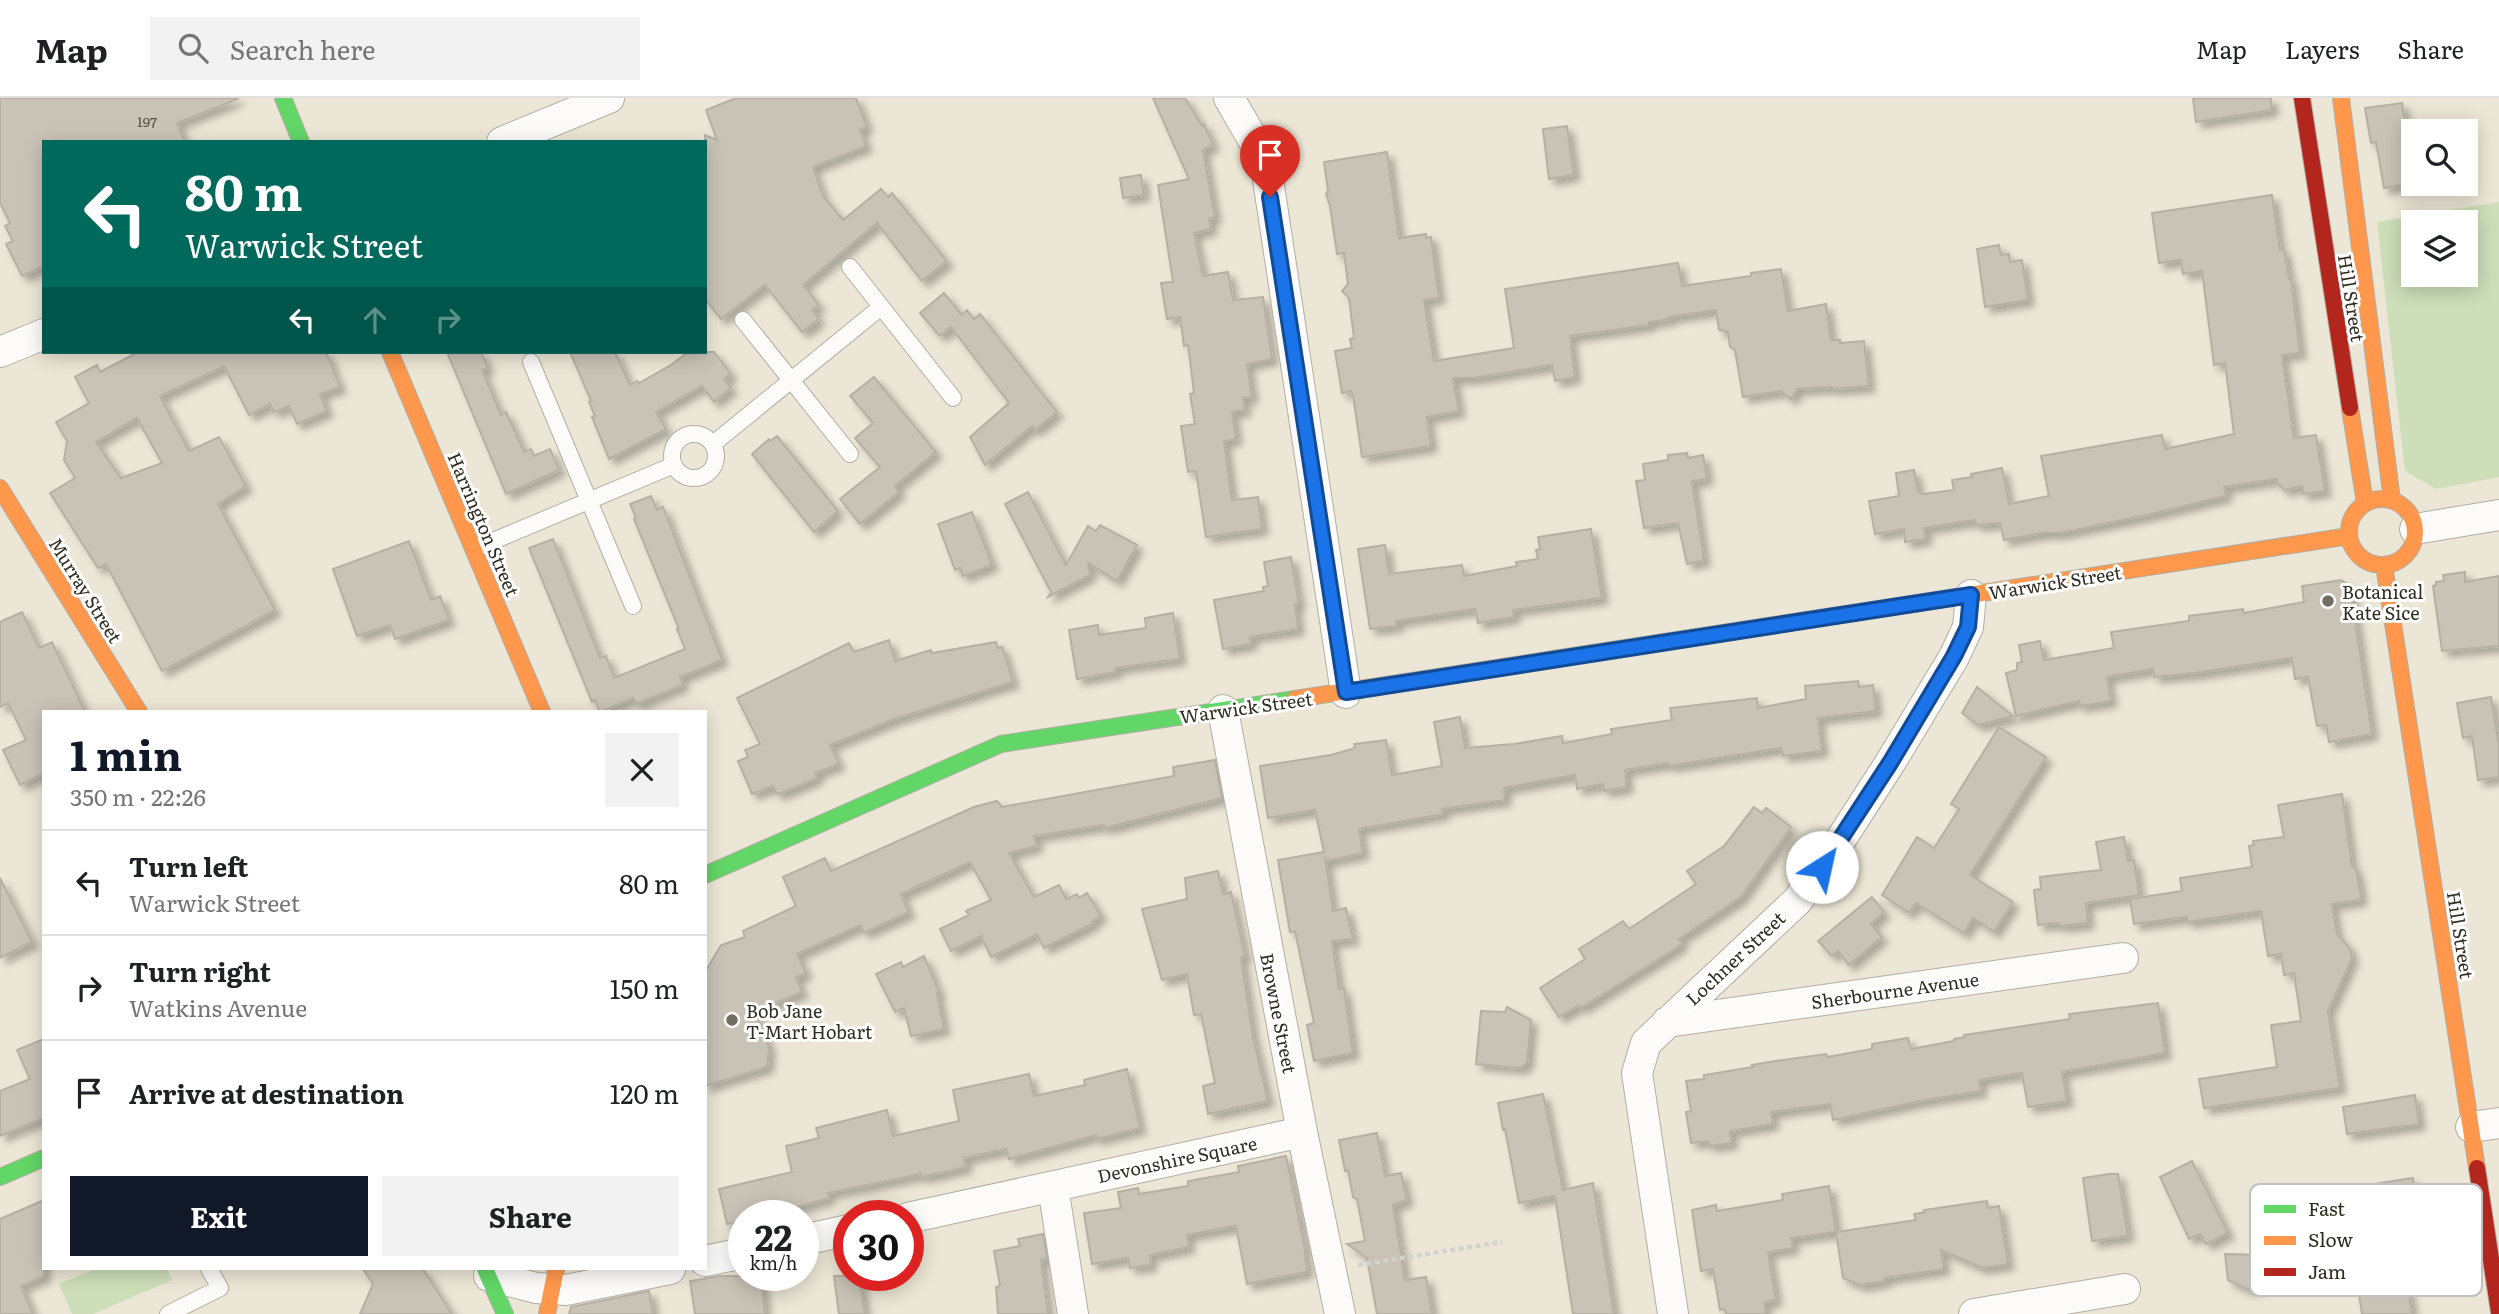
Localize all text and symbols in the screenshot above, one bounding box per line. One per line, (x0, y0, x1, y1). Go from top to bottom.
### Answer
search box (150, 17, 640, 80)
text: Map (35, 24, 108, 73)
icon: search (174, 29, 212, 67)
text: Search here (230, 29, 376, 68)
text: Map (2196, 31, 2247, 66)
text: Layers (2285, 31, 2359, 66)
text: Share (2397, 31, 2464, 66)
house number: 197 (137, 111, 157, 131)
map controls (2401, 119, 2478, 287)
button: search (2401, 119, 2478, 196)
pin (1240, 125, 1300, 197)
icon: arrive (1251, 136, 1289, 174)
text: 80 m (185, 153, 303, 226)
icon: left (70, 168, 161, 259)
button: layers (2401, 210, 2478, 287)
text: Warwick Street (185, 220, 423, 268)
street label: Hill Street (2332, 252, 2372, 344)
icon: left (283, 301, 321, 339)
icon: ahead (356, 301, 394, 339)
icon: right (429, 301, 467, 339)
street label: Harrington Street (441, 448, 527, 601)
street label: Murray Street (43, 532, 130, 649)
street label: Warwick Street (1987, 558, 2124, 606)
place label: Botanical Kate Sice (2342, 578, 2423, 626)
marker: Botanical Kate Sice (2320, 593, 2336, 609)
street label: Warwick Street (1178, 684, 1315, 730)
text: 1 min (70, 722, 182, 784)
button: close (605, 733, 679, 807)
text: 350 m · 22:26 (70, 779, 206, 813)
position arrow (1785, 830, 1859, 904)
text: Turn left (129, 846, 248, 885)
text: 80 m (619, 863, 679, 902)
icon: left (70, 864, 108, 902)
text: Warwick Street (129, 885, 300, 919)
street label: Hill Street (2441, 889, 2481, 981)
street label: Lochner Street (1679, 904, 1791, 1011)
street label: Browne Street (1254, 950, 1304, 1076)
text: Turn right (129, 951, 271, 990)
street label: Sherbourne Avenue (1809, 965, 1981, 1015)
text: 150 m (610, 968, 679, 1007)
icon: right (70, 969, 108, 1007)
text: Watkins Avenue (129, 990, 307, 1024)
place label: Bob Jane T-Mart Hobart (746, 997, 873, 1045)
marker: Bob Jane T-Mart Hobart (724, 1012, 740, 1028)
text: Arrive at destination (129, 1073, 404, 1112)
text: 120 m (610, 1073, 679, 1112)
icon: arrive (70, 1074, 108, 1112)
street label: Devonshire Square (1095, 1129, 1259, 1189)
button: Exit (70, 1176, 368, 1256)
button: Share (382, 1176, 679, 1256)
legend (2250, 1184, 2482, 1296)
text: Fast (2308, 1194, 2345, 1222)
speed limit sign: 30 (833, 1200, 924, 1291)
text: 22 (755, 1210, 792, 1262)
text: Slow (2308, 1225, 2353, 1253)
text: km/h (750, 1249, 797, 1276)
text: Jam (2308, 1257, 2346, 1285)

